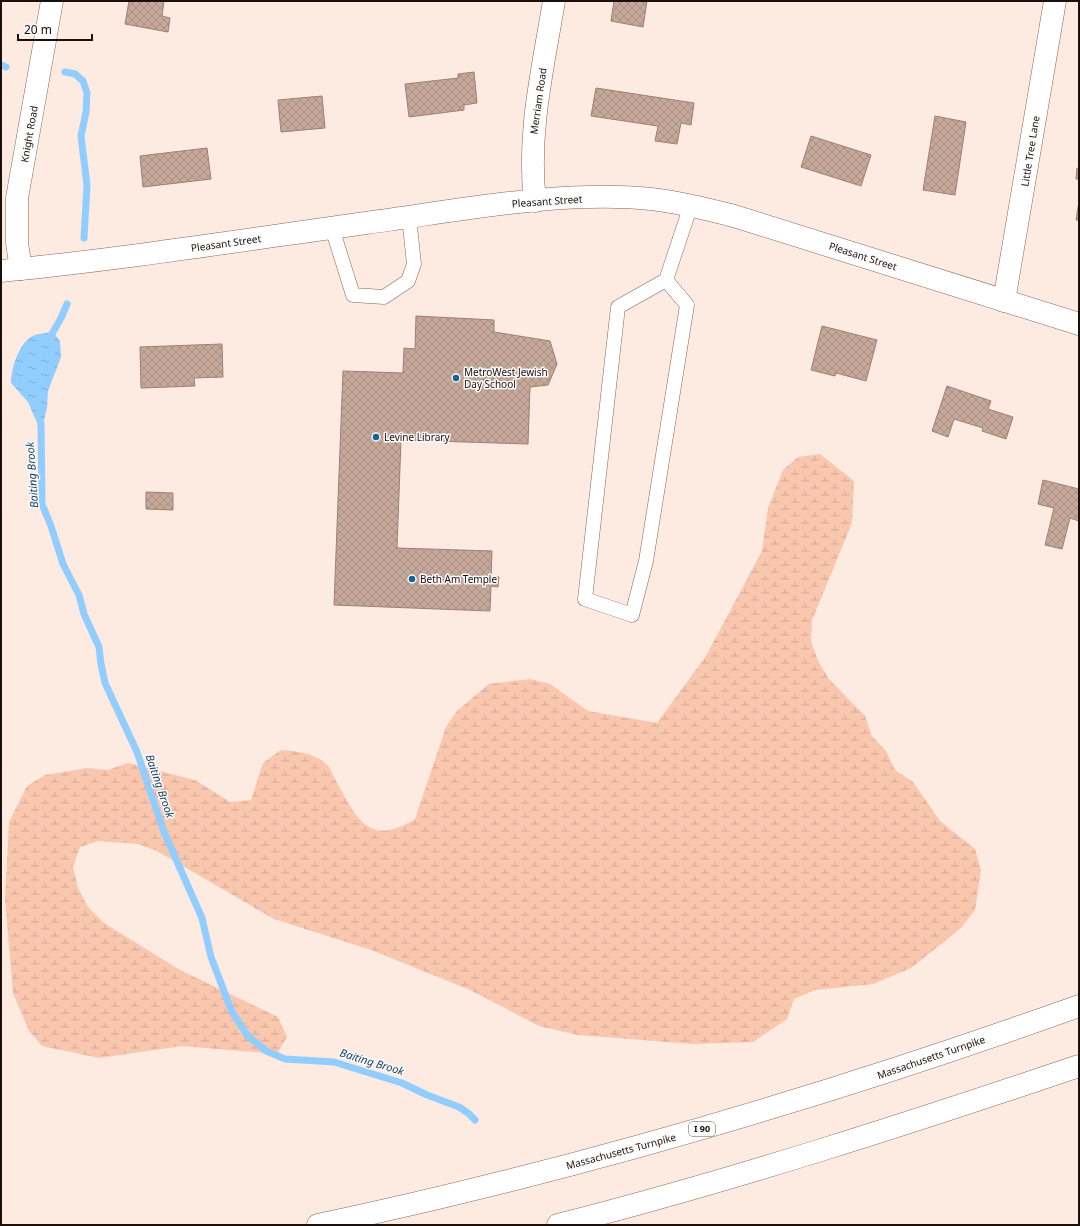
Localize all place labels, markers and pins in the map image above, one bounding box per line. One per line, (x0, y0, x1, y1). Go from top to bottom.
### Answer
place label: MetroWest Jewish Day School (464, 365, 548, 391)
marker: MetroWest Jewish Day School (451, 373, 461, 383)
place label: Levine Library (384, 430, 450, 444)
marker: Levine Library (371, 432, 381, 442)
place label: Beth Am Temple (420, 572, 497, 586)
marker: Beth Am Temple (407, 574, 417, 584)

